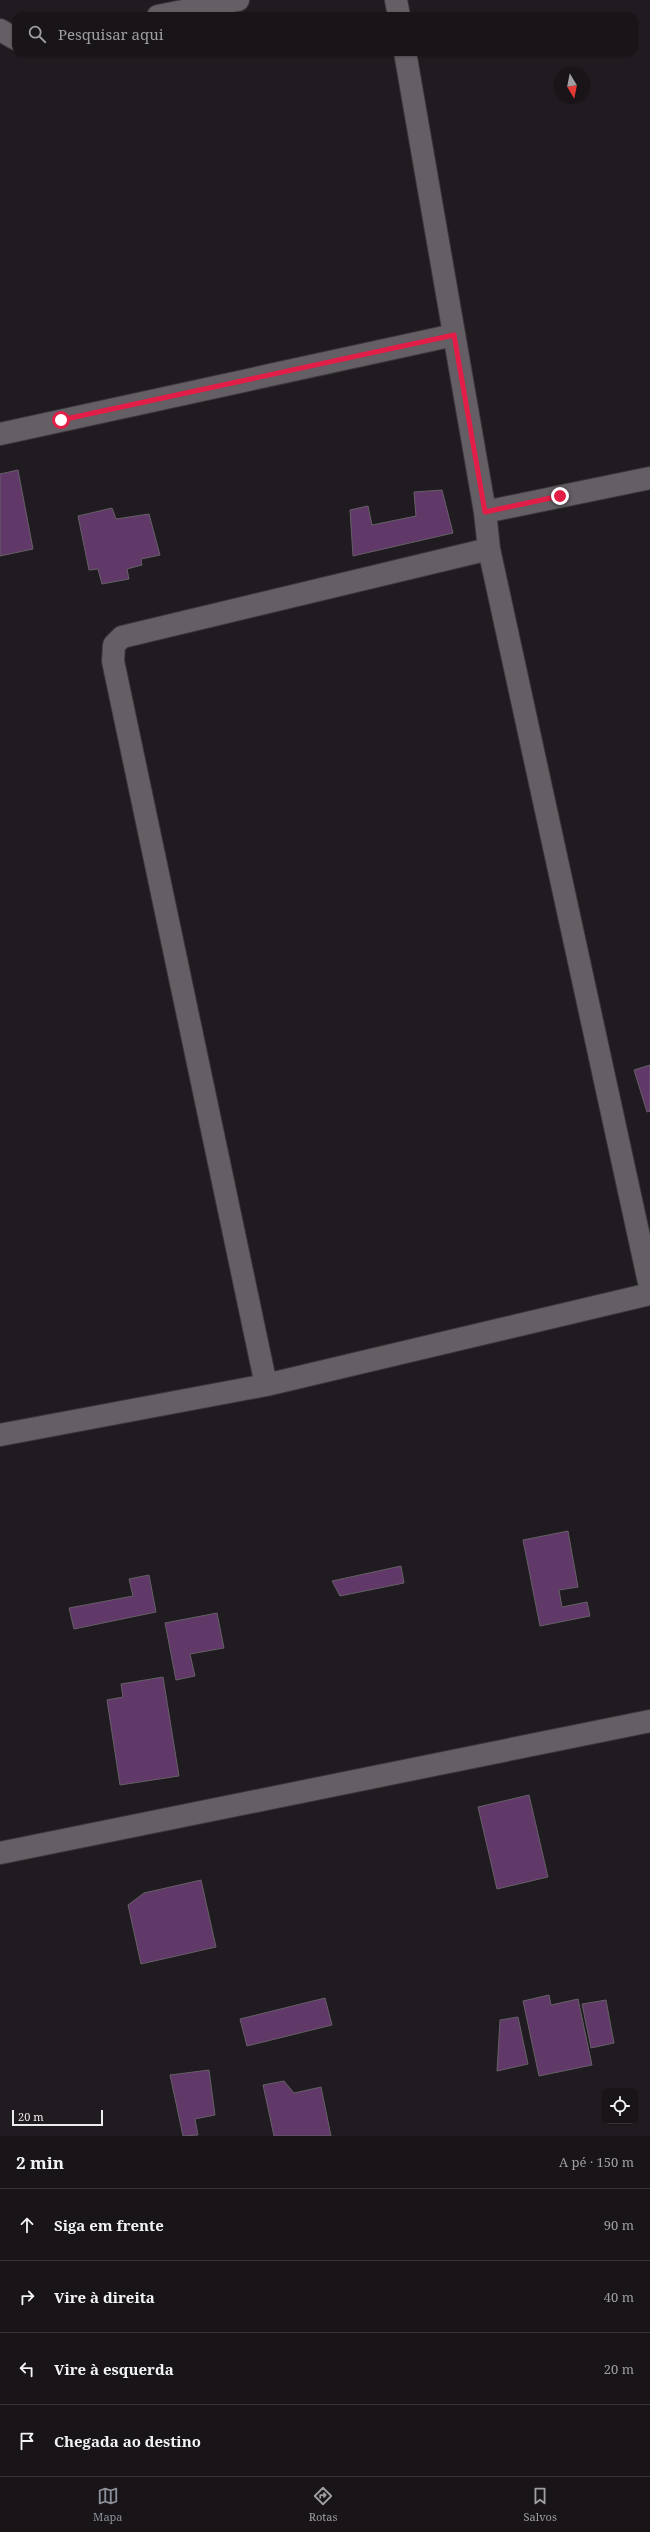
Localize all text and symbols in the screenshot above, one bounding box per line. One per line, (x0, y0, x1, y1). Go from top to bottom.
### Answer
search box (12, 12, 638, 56)
icon: search (26, 23, 48, 45)
text: Pesquisar aqui (58, 24, 164, 44)
north arrow (554, 68, 590, 104)
route start (52, 411, 70, 429)
route end (551, 487, 569, 505)
map controls (602, 2088, 638, 2124)
button: locate (602, 2088, 638, 2124)
scale bar (12, 2108, 103, 2127)
text: 20 m (18, 2109, 44, 2124)
text: 2 min (16, 2151, 64, 2174)
text: A pé · 150 m (559, 2153, 634, 2171)
icon: ahead (16, 2214, 38, 2236)
text: Siga em frente (54, 2215, 164, 2235)
text: 90 m (604, 2216, 634, 2234)
icon: right (16, 2286, 38, 2308)
text: Vire à direita (54, 2287, 155, 2307)
text: 40 m (604, 2288, 634, 2306)
icon: left (16, 2358, 38, 2380)
text: Vire à esquerda (54, 2359, 174, 2379)
text: 20 m (604, 2360, 634, 2378)
icon: arrive (16, 2430, 38, 2452)
text: Chegada ao destino (54, 2431, 201, 2451)
tab: Mapa (93, 2485, 123, 2524)
tab: Rotas (309, 2485, 337, 2524)
tab: Salvos (524, 2485, 557, 2524)

